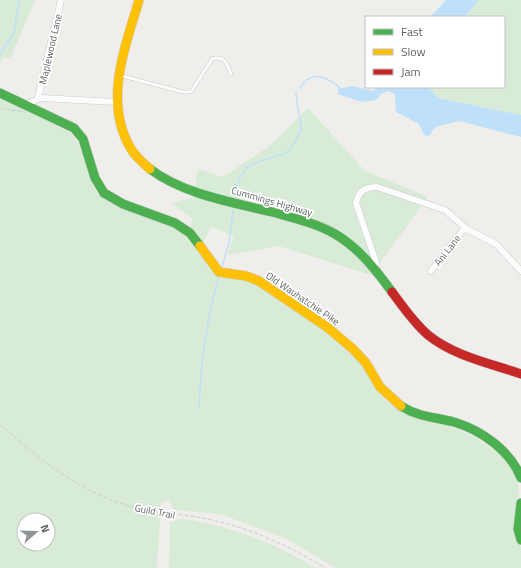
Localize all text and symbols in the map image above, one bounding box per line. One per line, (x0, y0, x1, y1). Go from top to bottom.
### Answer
street label: Maplewood Lane (35, 12, 66, 86)
legend (365, 16, 505, 88)
text: Fast (401, 22, 424, 41)
text: Slow (401, 42, 426, 61)
text: Jam (401, 62, 421, 81)
street label: Cummings Highway (230, 183, 314, 220)
street label: Ani Lane (430, 232, 464, 269)
street label: Old Wauhatchie Pike (263, 268, 343, 329)
street label: Guild Trail (133, 500, 176, 523)
north arrow (16, 512, 56, 552)
text: N (37, 522, 54, 535)

